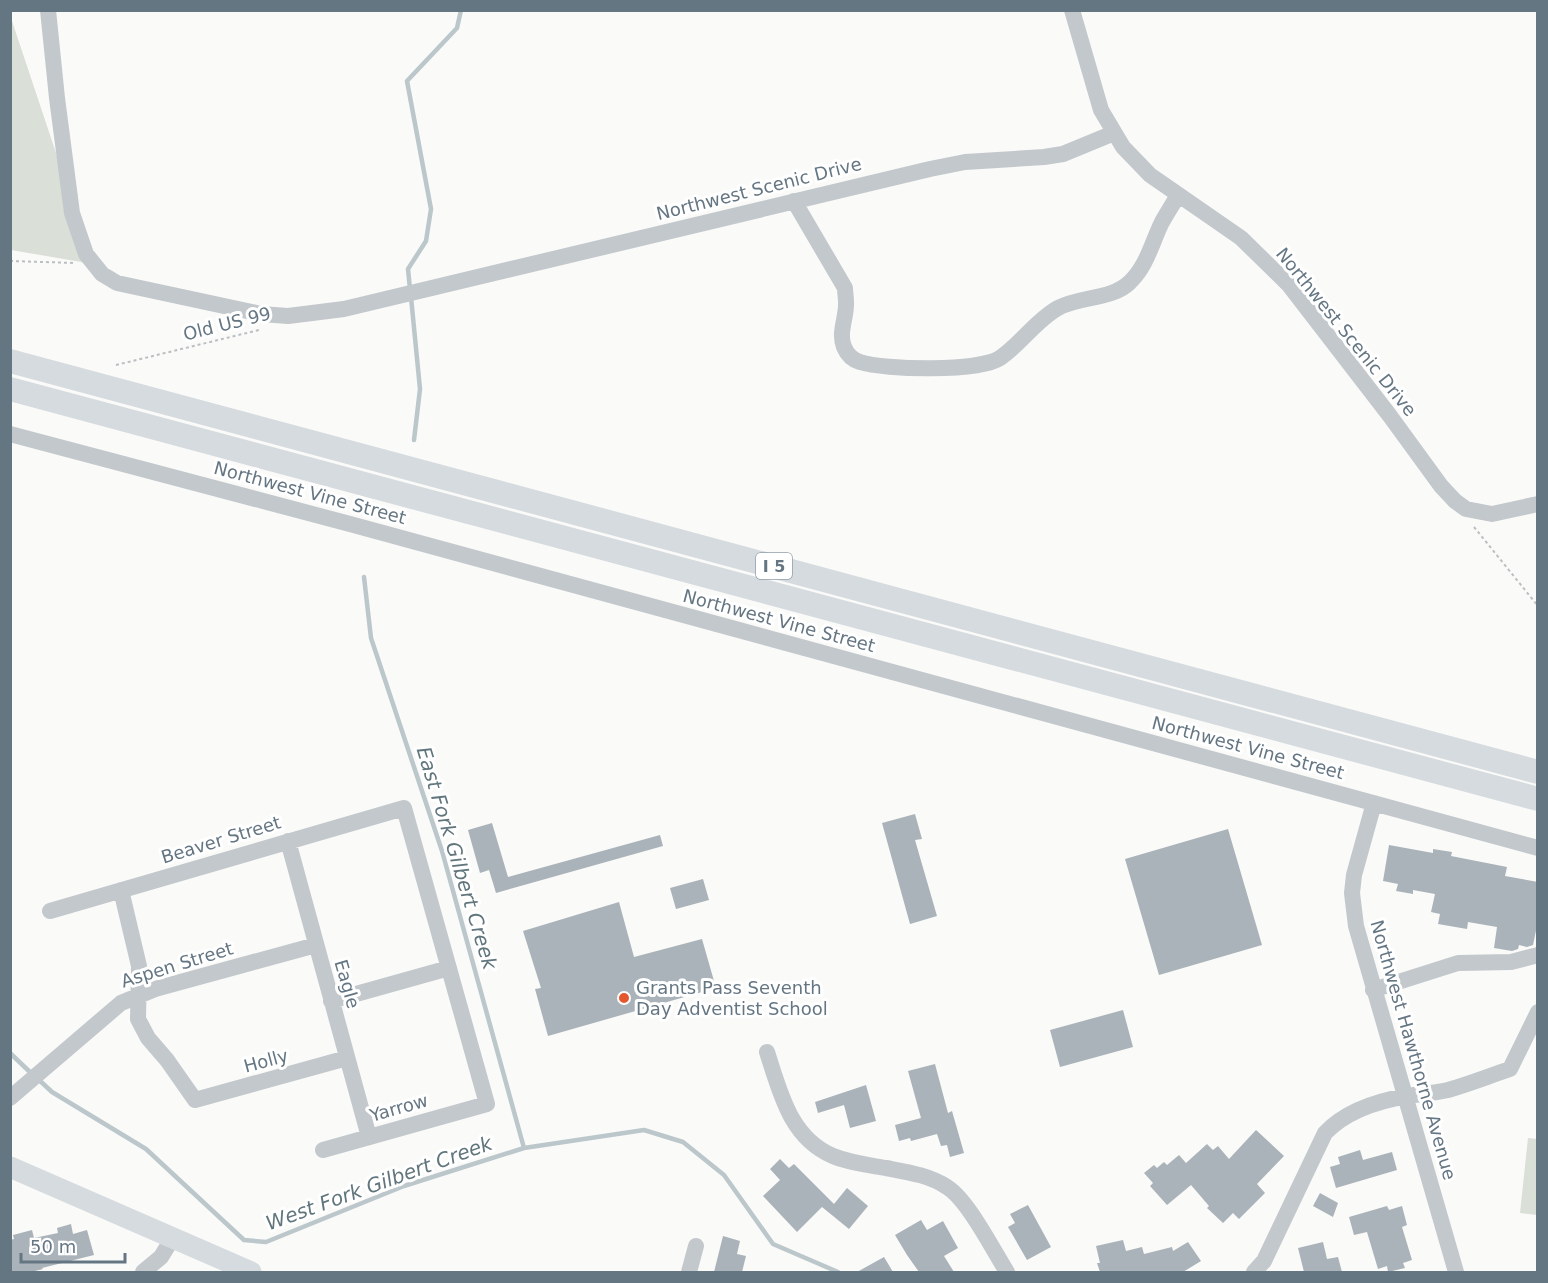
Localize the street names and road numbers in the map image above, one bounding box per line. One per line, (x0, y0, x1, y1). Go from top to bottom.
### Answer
street label: Northwest Scenic Drive (654, 153, 864, 224)
street label: Northwest Scenic Drive (1272, 243, 1421, 420)
street label: Old US 99 (181, 302, 273, 345)
street label: Northwest Vine Street (212, 457, 409, 528)
road number: I 5 (756, 553, 792, 579)
street label: Northwest Vine Street (681, 585, 878, 656)
street label: Northwest Vine Street (1150, 712, 1347, 783)
street label: Beaver Street (158, 811, 283, 868)
street label: Northwest Hawthorne Avenue (1366, 918, 1461, 1182)
street label: Aspen Street (118, 938, 235, 992)
street label: Eagle (331, 957, 364, 1011)
street label: Holly (241, 1044, 291, 1077)
street label: Yarrow (366, 1089, 430, 1126)

